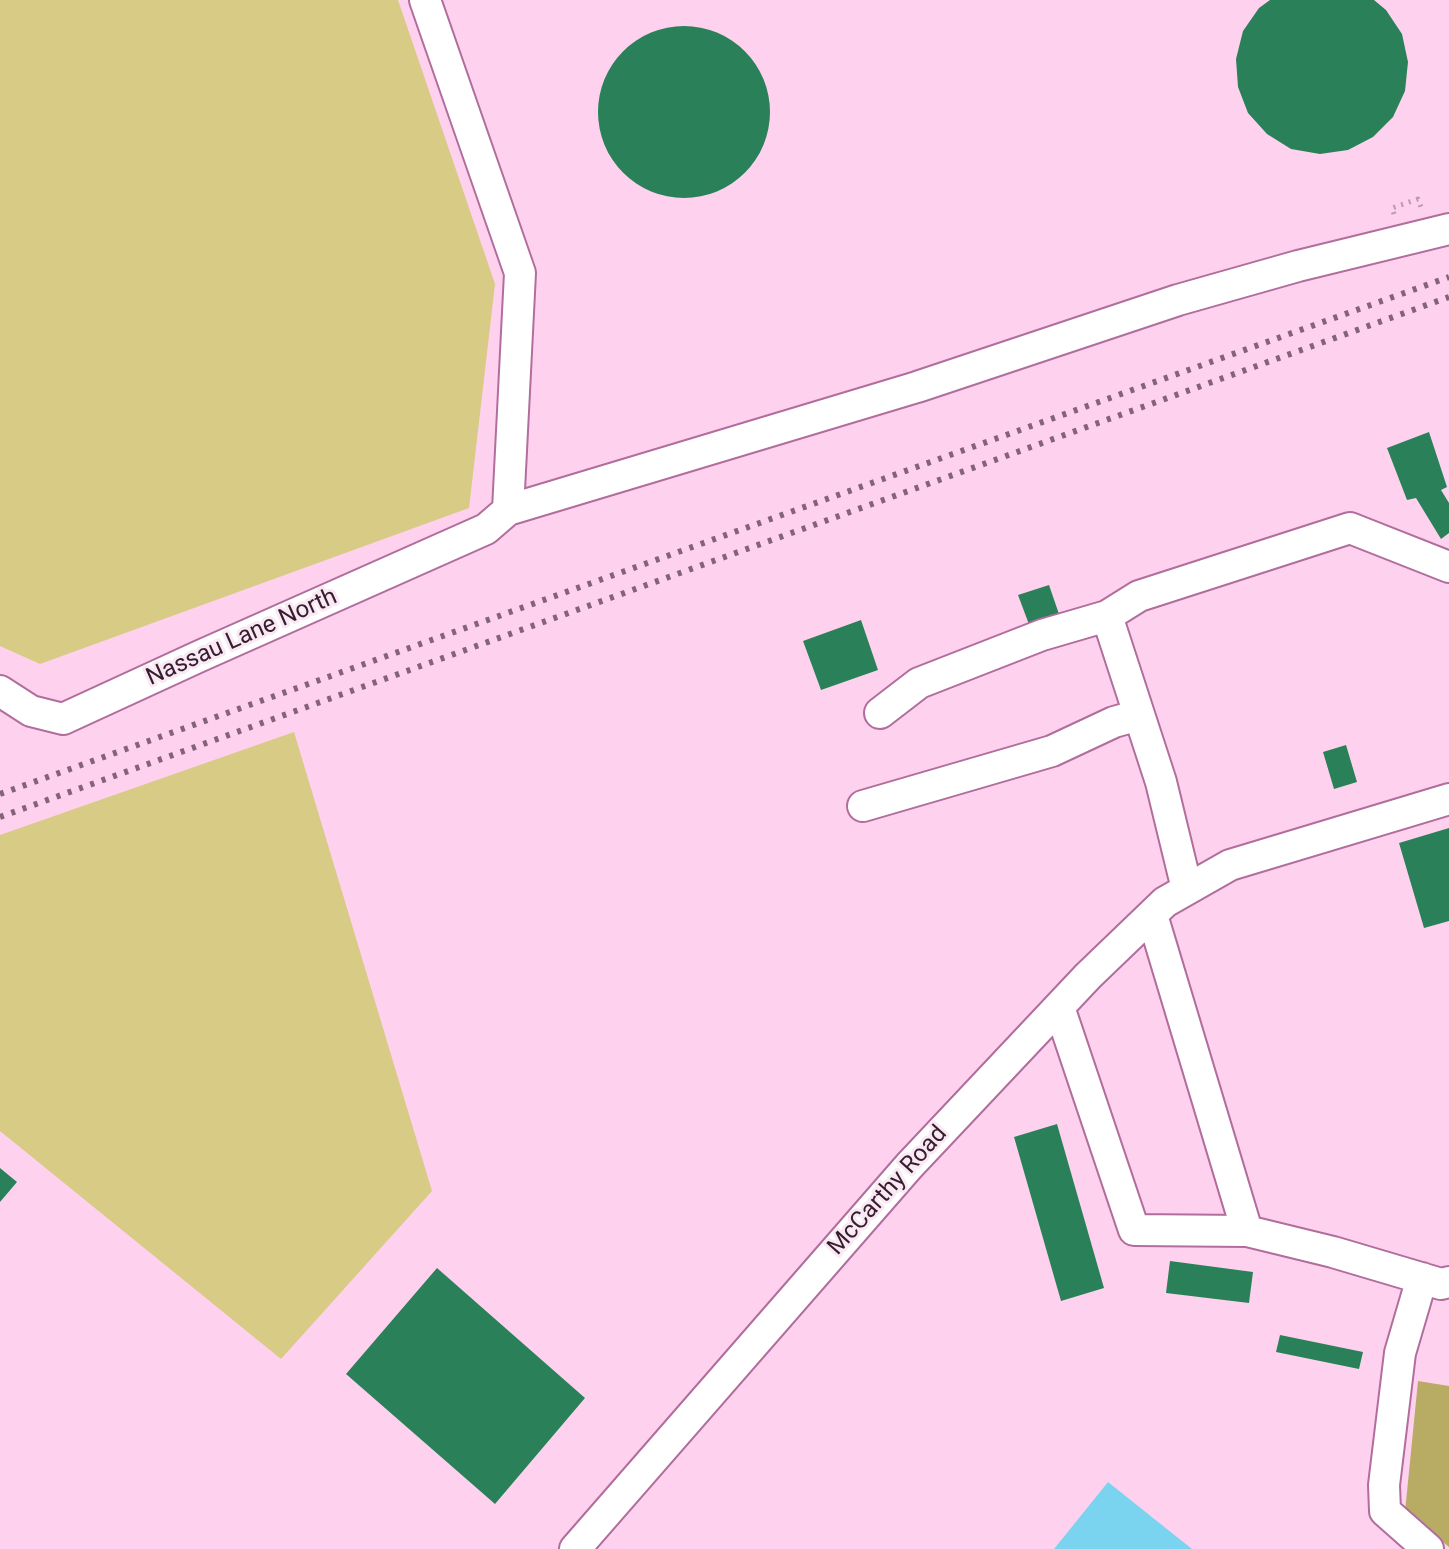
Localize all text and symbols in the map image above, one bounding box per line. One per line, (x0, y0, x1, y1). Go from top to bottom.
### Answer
street label: Nassau Lane North (142, 583, 342, 693)
street label: McCarthy Road (822, 1120, 954, 1262)

